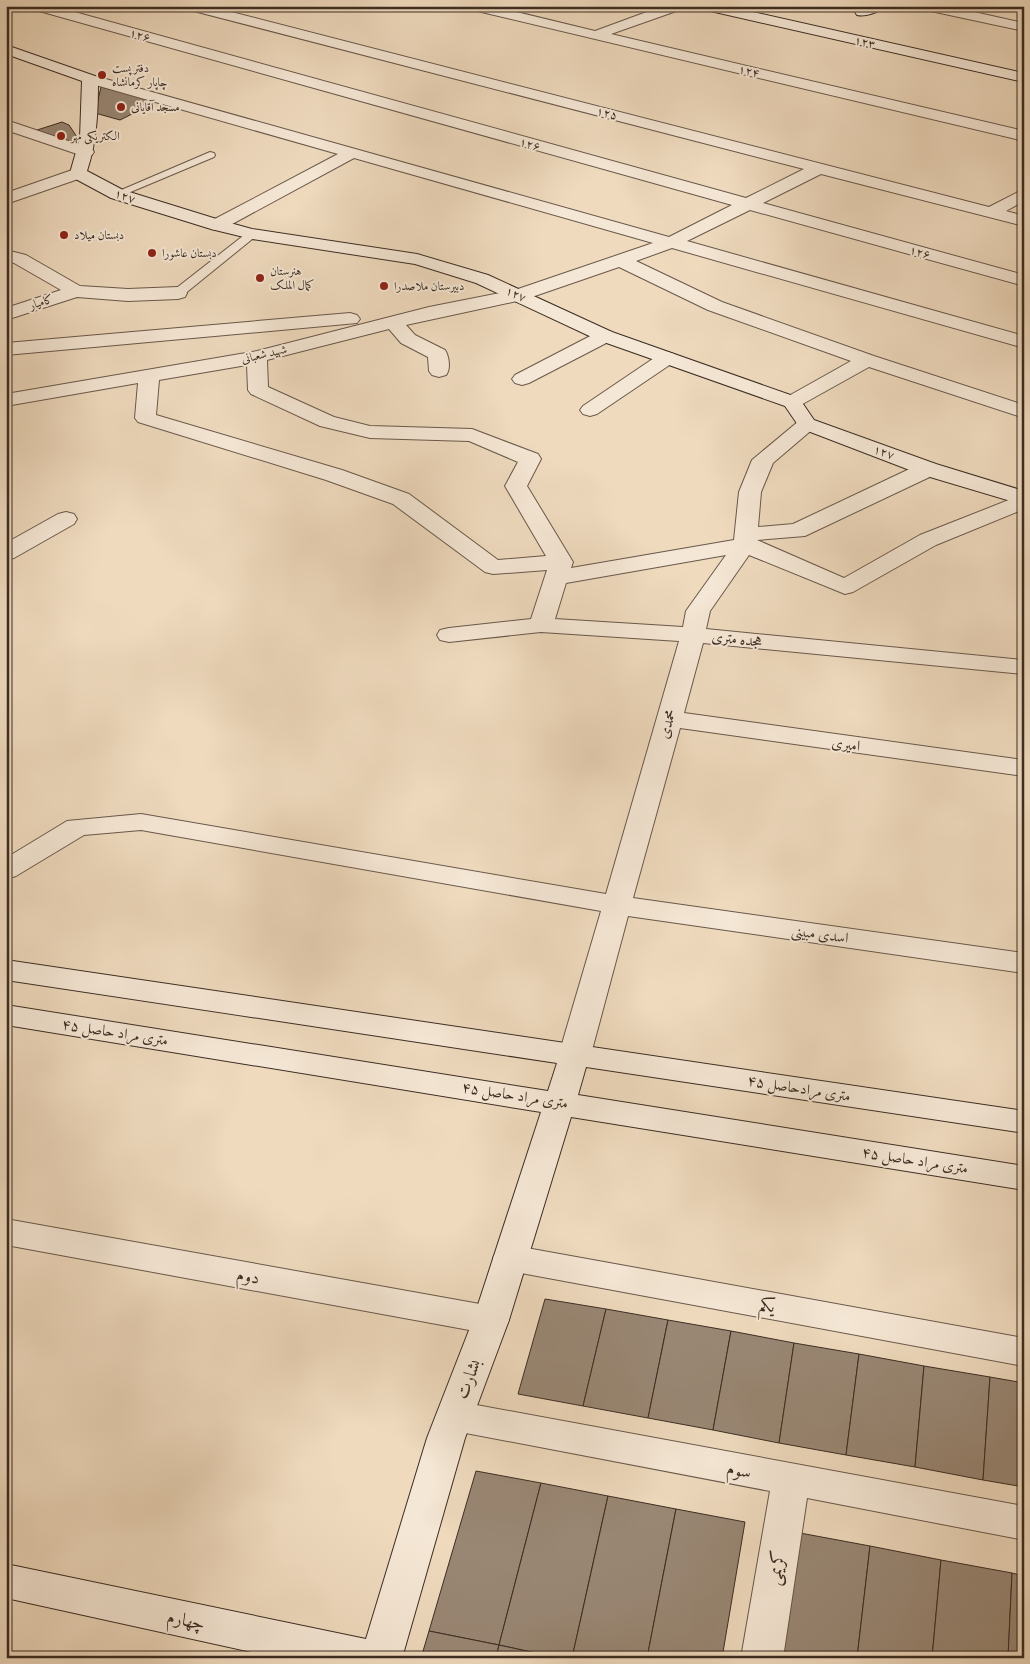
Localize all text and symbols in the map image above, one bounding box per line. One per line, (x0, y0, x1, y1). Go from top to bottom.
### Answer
street label: ۱۲۶ (128, 25, 152, 46)
street label: ۱۲۳ (853, 33, 877, 52)
place label: دفتر پست چاپار کرمانشاه (112, 61, 168, 91)
street label: ۱۲۴ (737, 62, 761, 81)
marker: دفتر پست چاپار کرمانشاه (96, 69, 108, 81)
place label: مسجد آقایانی (131, 99, 180, 115)
marker: مسجد آقایانی (115, 101, 127, 113)
street label: ۱۲۵ (595, 104, 619, 123)
place label: الکتریکی مهر (69, 129, 120, 145)
marker: الکتریکی مهر (55, 130, 67, 142)
street label: ۱۲۶ (518, 134, 542, 155)
street label: ۱۲۷ (112, 186, 137, 207)
place label: دبستان میلاد (74, 228, 124, 243)
marker: دبستان میلاد (58, 229, 70, 241)
street label: ۱۲۶ (908, 242, 932, 263)
place label: دبستان عاشورا (162, 246, 217, 261)
marker: دبستان عاشورا (146, 247, 158, 259)
place label: هنرستان کمال الملک (270, 264, 314, 293)
marker: هنرستان کمال الملک (254, 272, 266, 284)
place label: دبیرستان ملاصدرا (394, 279, 464, 294)
marker: دبیرستان ملاصدرا (378, 280, 390, 292)
street label: ۱۲۷ (503, 283, 528, 306)
street label: کامیار (26, 292, 55, 314)
street label: شهید شعبانی (240, 342, 288, 367)
street label: ۱۲۷ (871, 442, 896, 463)
street label: هجده متری (711, 627, 763, 652)
street label: محمدی (654, 707, 681, 741)
street label: امیری (830, 733, 862, 756)
street label: اسدی مبینی (790, 921, 850, 949)
street label: ۴۵ متری مراد حاصل (60, 1015, 169, 1051)
street label: ۴۵ متری مرادحاصل (746, 1071, 852, 1107)
street label: ۴۵ متری مراد حاصل (460, 1078, 569, 1114)
street label: ۴۵ متری مراد حاصل (860, 1143, 969, 1179)
street label: دوم (234, 1263, 261, 1294)
street label: یکم (756, 1293, 778, 1323)
street label: بشارت (450, 1356, 487, 1402)
street label: سوم (724, 1457, 753, 1488)
street label: کریمی (762, 1549, 791, 1587)
street label: چهارم (164, 1605, 207, 1640)

